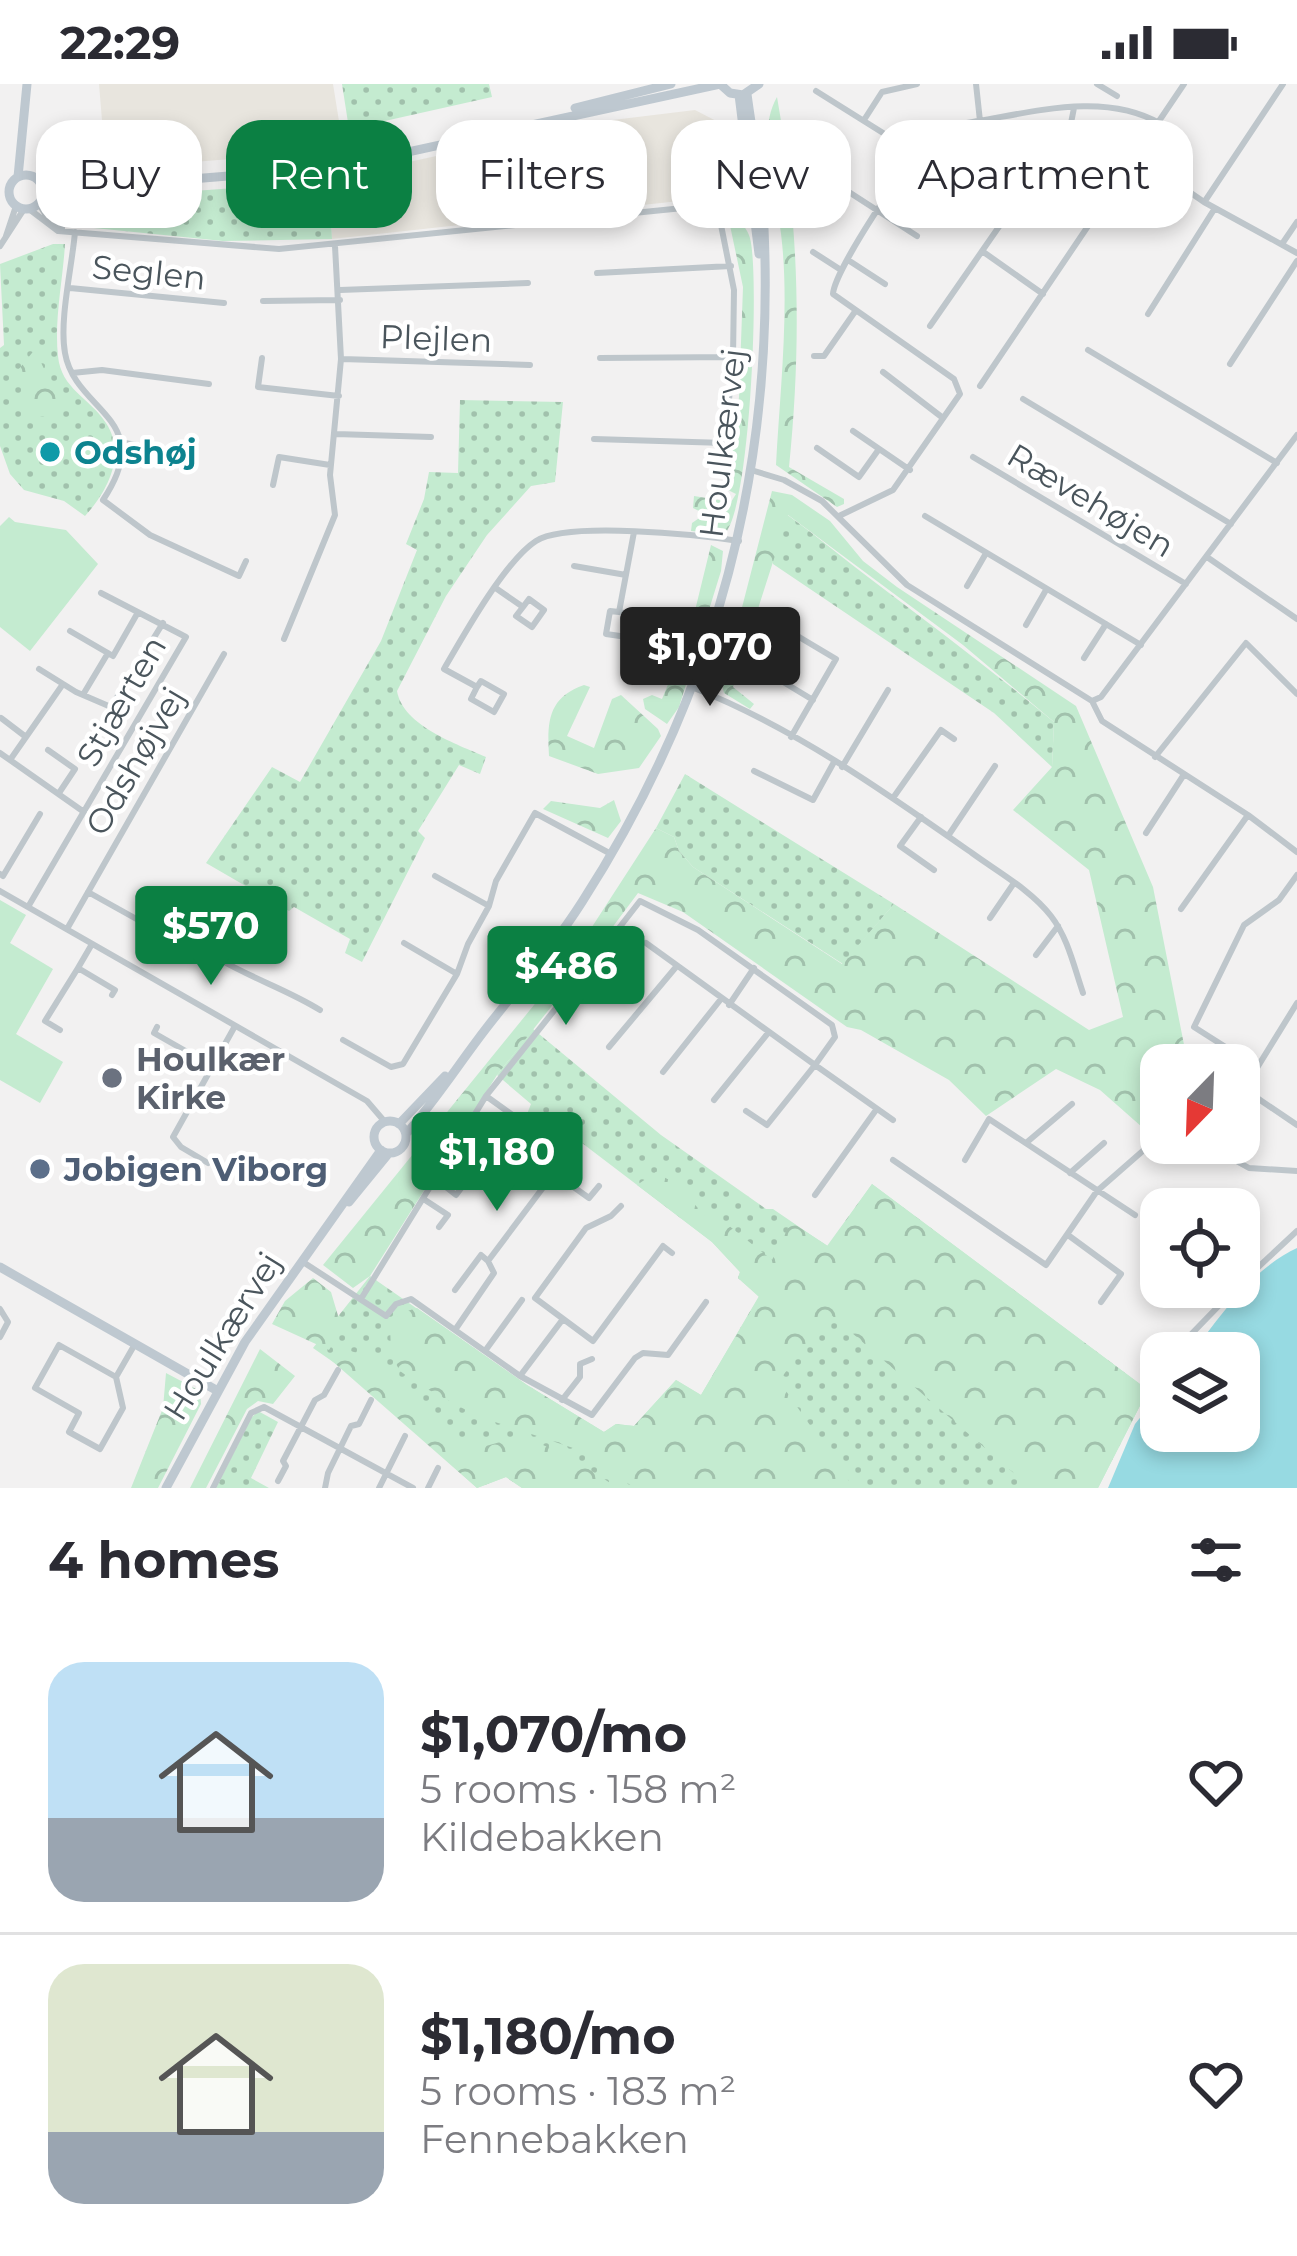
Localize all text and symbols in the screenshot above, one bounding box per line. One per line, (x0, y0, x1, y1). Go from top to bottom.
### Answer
text: 22:29 (60, 15, 180, 70)
chip: Buy (36, 120, 202, 228)
chip: Rent (226, 120, 412, 228)
chip: Filters (436, 120, 647, 228)
chip: New (671, 120, 851, 228)
chip: Apartment (875, 120, 1193, 228)
street label: Seglen (90, 246, 208, 298)
street label: Plejlen (379, 316, 493, 360)
street label: Houlkærvej (691, 346, 753, 540)
place label: Odshøj (74, 432, 197, 472)
street label: Rævehøjen (1000, 435, 1182, 565)
marker: Odshøj (37, 439, 63, 465)
pin: $1,070 (612, 607, 808, 709)
text: $1,070 (647, 622, 773, 670)
street label: Stjærten (68, 629, 174, 773)
street label: Odshøjvej (77, 680, 193, 842)
pin: $570 (140, 886, 282, 988)
text: $570 (162, 901, 260, 949)
pin: $486 (495, 926, 637, 1028)
text: $486 (514, 941, 618, 989)
place label: Houlkær Kirke (136, 1039, 285, 1117)
north arrow (1140, 1044, 1260, 1164)
map controls (1140, 1044, 1260, 1452)
marker: Houlkær Kirke (99, 1065, 125, 1091)
pin: $1,180 (399, 1112, 595, 1214)
text: $1,180 (439, 1127, 555, 1175)
place label: Jobigen Viborg (63, 1149, 328, 1189)
marker: Jobigen Viborg (27, 1156, 53, 1182)
button: locate (1140, 1188, 1260, 1308)
street label: Houlkærvej (155, 1245, 289, 1427)
button: layers (1140, 1332, 1260, 1452)
icon: filters (1183, 1527, 1249, 1593)
text: 4 homes (48, 1529, 279, 1591)
text: $1,070/mo (420, 1703, 687, 1765)
icon: home (144, 1710, 288, 1854)
icon: heart (1183, 1749, 1249, 1815)
text: 5 rooms · 158 m² (420, 1765, 736, 1813)
text: Kildebakken (420, 1813, 664, 1861)
text: $1,180/mo (420, 2005, 676, 2067)
icon: home (144, 2012, 288, 2156)
icon: heart (1183, 2051, 1249, 2117)
text: 5 rooms · 183 m² (420, 2067, 736, 2115)
text: Fennebakken (420, 2115, 689, 2163)

